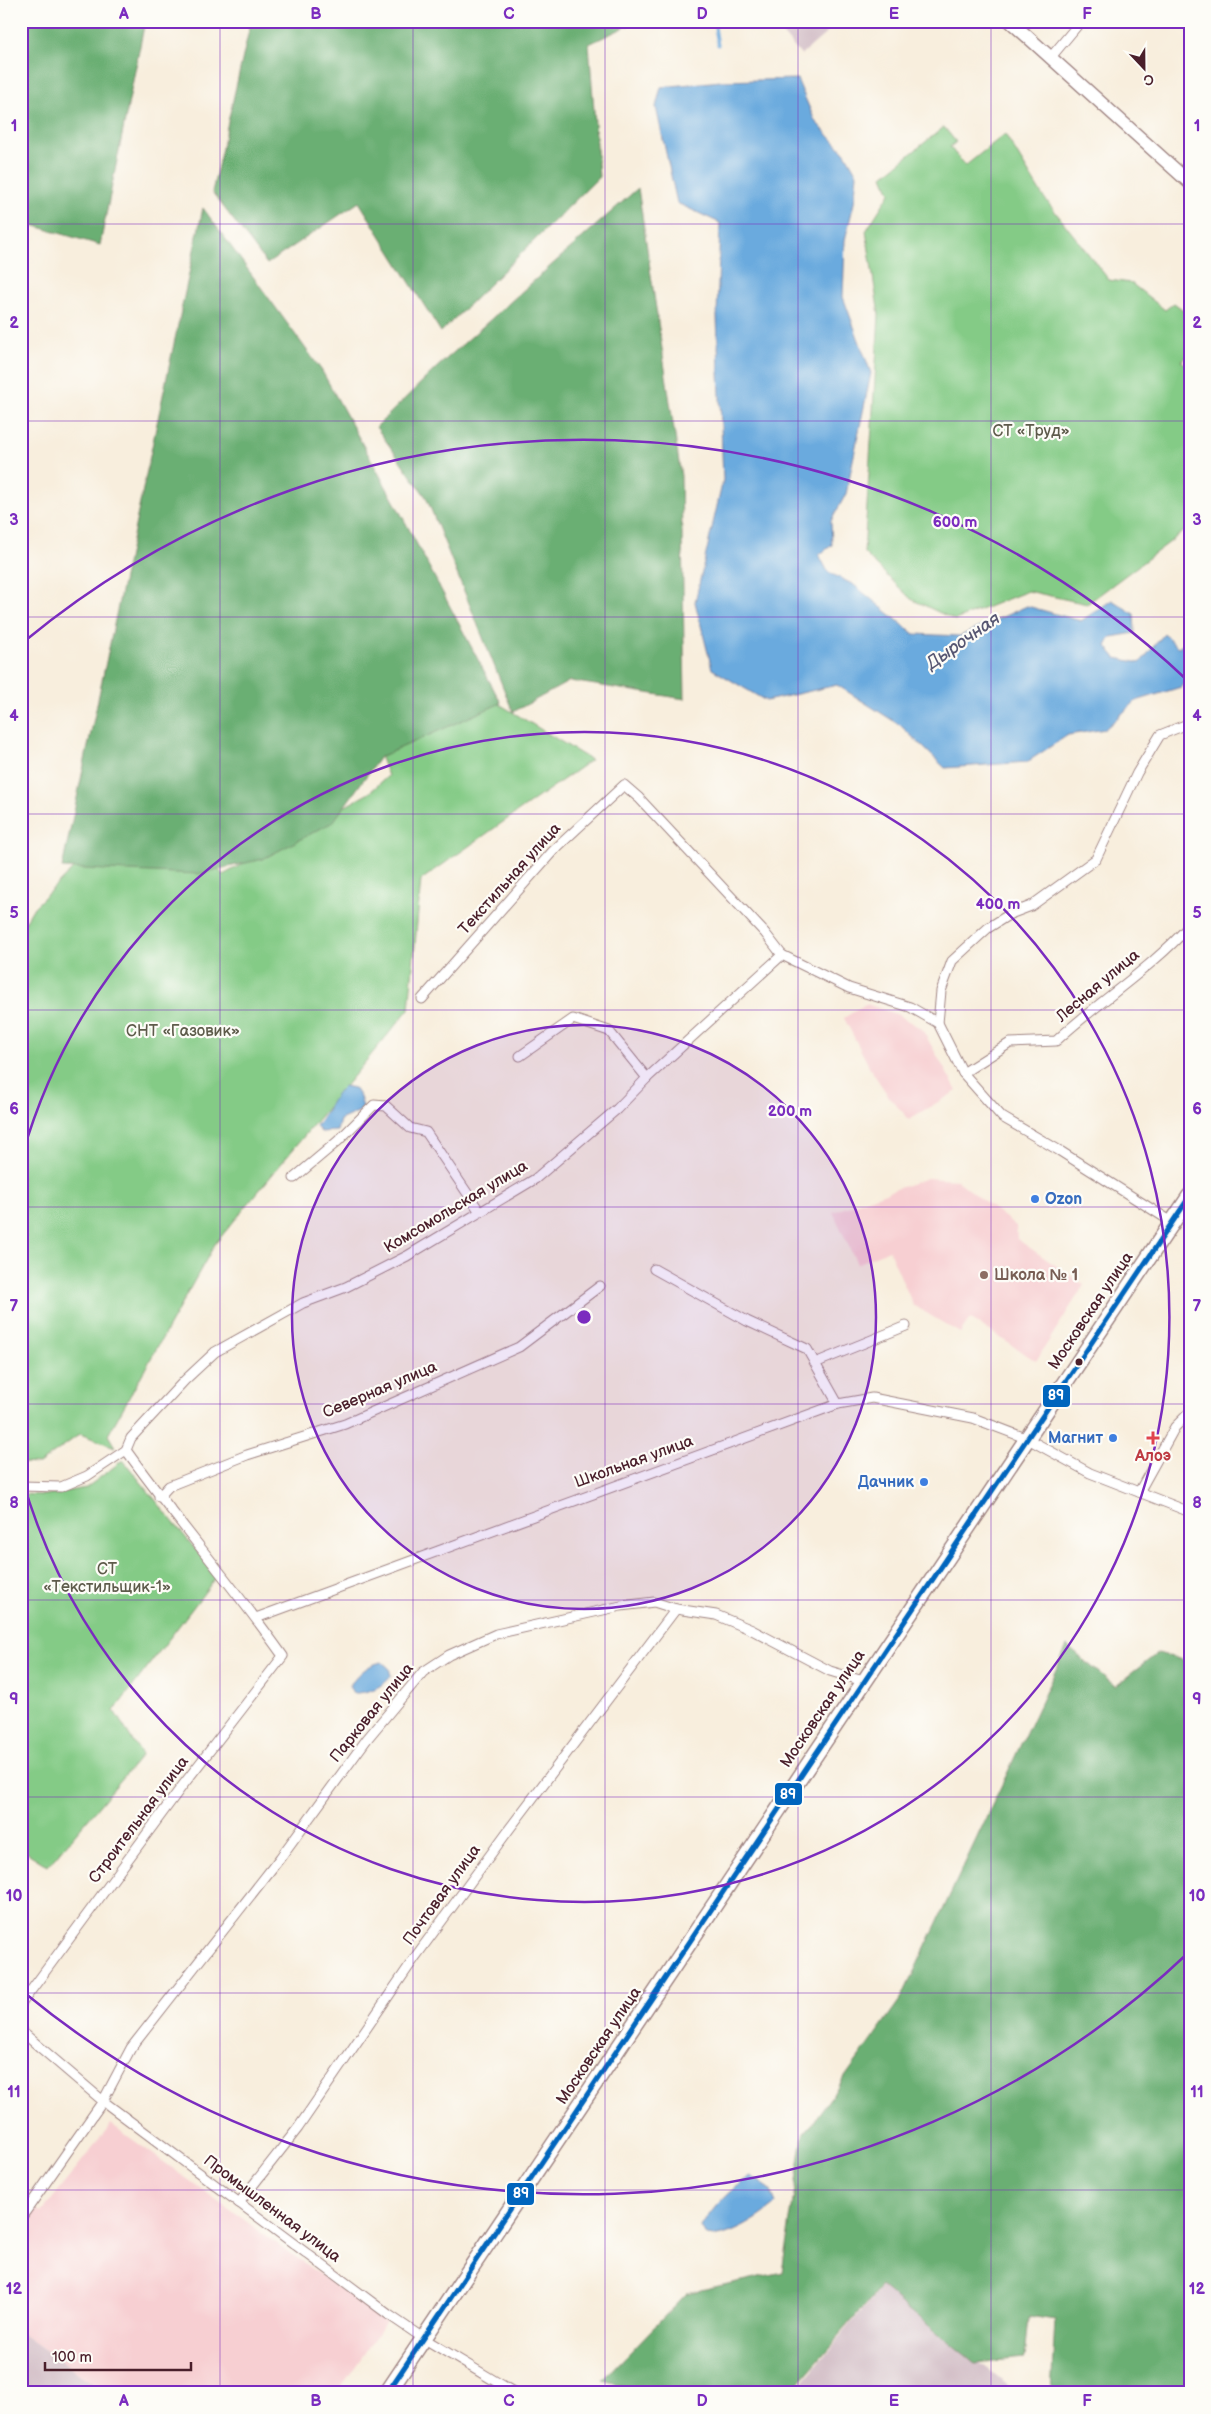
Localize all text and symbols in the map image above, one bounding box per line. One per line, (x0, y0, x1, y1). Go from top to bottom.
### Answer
text: A (118, 5, 129, 24)
text: B (310, 5, 322, 24)
text: C (503, 5, 515, 24)
text: D (696, 5, 708, 24)
text: E (889, 5, 899, 24)
text: F (1082, 5, 1092, 24)
north arrow (1118, 42, 1168, 92)
text: С (1141, 70, 1156, 89)
text: 1 (11, 117, 17, 136)
text: 1 (1194, 117, 1200, 136)
text: 2 (9, 314, 19, 333)
text: 2 (1192, 314, 1202, 333)
park label: СТ «Труд» (992, 422, 1070, 441)
text: 3 (9, 511, 19, 530)
text: 3 (1192, 511, 1202, 530)
text: 600 m (933, 513, 978, 532)
water label: Дырочная (921, 608, 1004, 675)
text: 4 (9, 707, 19, 726)
text: 4 (1192, 707, 1202, 726)
street label: Текстильная улица (455, 819, 565, 939)
text: 400 m (976, 895, 1020, 914)
text: 5 (9, 904, 19, 923)
text: 5 (1192, 904, 1202, 923)
street label: Лесная улица (1052, 945, 1144, 1027)
park label: СНТ «Газовик» (126, 1022, 240, 1041)
text: 6 (9, 1100, 19, 1119)
text: 6 (1192, 1100, 1202, 1119)
text: 200 m (768, 1102, 812, 1121)
street label: Комсомольская улица (381, 1156, 532, 1257)
place label: Ozon (1045, 1190, 1082, 1209)
marker: Ozon (1029, 1193, 1041, 1205)
street label: Московская улица (1045, 1248, 1138, 1373)
place label: Школа № 1 (994, 1266, 1078, 1285)
marker: Школа № 1 (978, 1269, 990, 1281)
text: 7 (10, 1297, 19, 1316)
text: 7 (1193, 1297, 1202, 1316)
centre of rings (575, 1308, 593, 1326)
street label: Северная улица (320, 1357, 440, 1423)
unlabelled marker (1074, 1357, 1084, 1367)
line badge: 89 (1042, 1384, 1071, 1408)
text: 89 (1048, 1387, 1064, 1404)
place label: Магнит (1048, 1429, 1103, 1448)
street label: Школьная улица (572, 1432, 696, 1492)
marker: Магнит (1107, 1432, 1119, 1444)
marker: Алоэ (1147, 1432, 1159, 1444)
place label: Алоэ (1134, 1447, 1171, 1466)
place label: Дачник (858, 1473, 914, 1492)
marker: Дачник (918, 1476, 930, 1488)
text: 8 (9, 1494, 19, 1513)
text: 8 (1192, 1494, 1202, 1513)
park label: СТ «Текстильщик-1» (43, 1560, 171, 1597)
street label: Московская улица (777, 1646, 870, 1771)
street label: Парковая улица (326, 1659, 418, 1767)
text: 9 (9, 1690, 19, 1709)
text: 9 (1192, 1690, 1202, 1709)
street label: Строительная улица (85, 1752, 193, 1887)
line badge: 89 (774, 1782, 803, 1806)
text: 89 (780, 1786, 796, 1803)
street label: Почтовая улица (399, 1841, 485, 1949)
text: 10 (6, 1887, 22, 1906)
text: 10 (1189, 1887, 1205, 1906)
street label: Московская улица (553, 1983, 646, 2108)
text: 11 (7, 2083, 21, 2102)
text: 11 (1190, 2083, 1204, 2102)
street label: Промышленная улица (200, 2151, 345, 2267)
line badge: 89 (506, 2182, 535, 2206)
text: 89 (513, 2185, 529, 2202)
text: 12 (6, 2280, 23, 2299)
text: 12 (1189, 2280, 1206, 2299)
scale bar (45, 2339, 191, 2371)
text: 100 m (52, 2348, 92, 2367)
text: A (118, 2392, 129, 2411)
text: B (310, 2392, 322, 2411)
text: C (503, 2392, 515, 2411)
text: D (696, 2392, 708, 2411)
text: E (889, 2392, 899, 2411)
text: F (1082, 2392, 1092, 2411)

